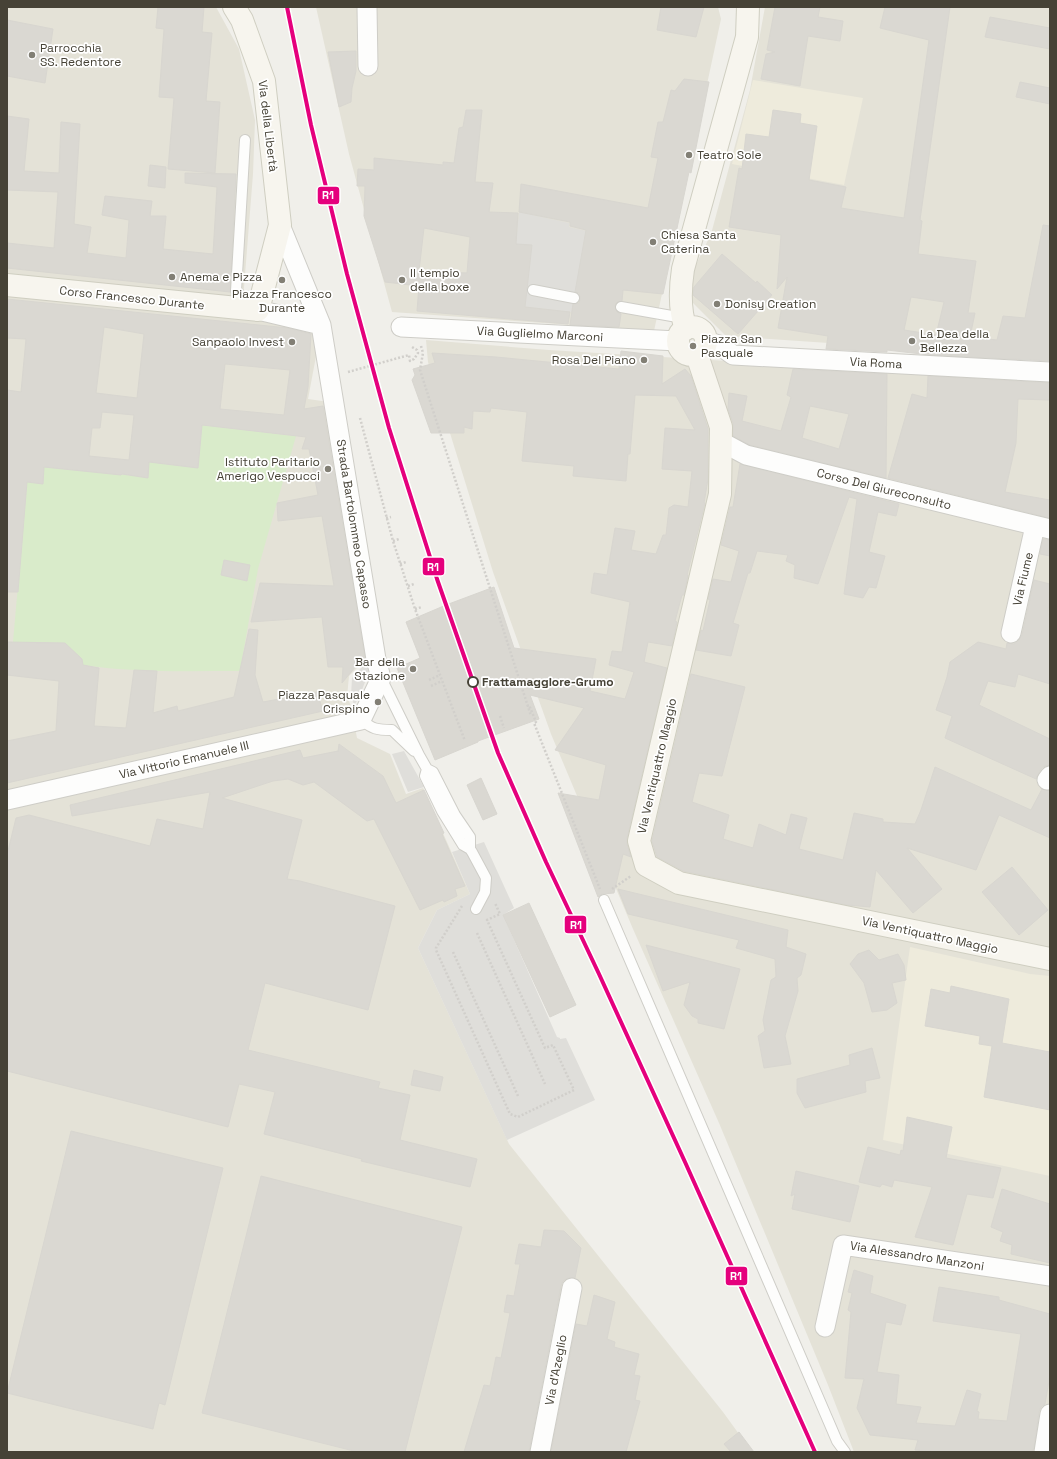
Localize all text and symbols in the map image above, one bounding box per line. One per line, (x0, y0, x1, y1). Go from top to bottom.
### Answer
place label: Parrocchia SS. Redentore (40, 40, 121, 70)
marker: Parrocchia SS. Redentore (27, 50, 37, 60)
street label: Via della Libertà (254, 79, 282, 173)
place label: Teatro Sole (697, 147, 762, 163)
marker: Teatro Sole (684, 150, 694, 160)
line badge: R1 (317, 186, 340, 205)
text: R1 (322, 188, 334, 202)
place label: Chiesa Santa Caterina (661, 227, 736, 257)
marker: Chiesa Santa Caterina (648, 237, 658, 247)
place label: Il tempio della boxe (410, 265, 469, 295)
place label: Anema e Pizza (180, 269, 262, 285)
marker: Anema e Pizza (167, 272, 177, 282)
marker: Piazza Francesco Durante (277, 275, 287, 285)
marker: Il tempio della boxe (397, 275, 407, 285)
street label: Corso Francesco Durante (59, 282, 205, 314)
place label: Piazza Francesco Durante (232, 286, 332, 316)
place label: Donisy Creation (725, 296, 816, 312)
marker: Donisy Creation (712, 299, 722, 309)
street label: Via Guglielmo Marconi (476, 323, 604, 345)
place label: La Dea della Bellezza (920, 326, 989, 356)
place label: Piazza San Pasquale (701, 331, 762, 361)
place label: Sanpaolo Invest (192, 334, 284, 350)
marker: La Dea della Bellezza (907, 336, 917, 346)
marker: Sanpaolo Invest (287, 337, 297, 347)
marker: Piazza San Pasquale (688, 341, 698, 351)
place label: Rosa Del Piano (552, 352, 636, 368)
street label: Via Roma (849, 354, 903, 372)
marker: Rosa Del Piano (639, 355, 649, 365)
street label: Strada Bartolommeo Capasso (333, 438, 375, 610)
place label: Istituto Paritario Amerigo Vespucci (217, 454, 320, 484)
marker: Istituto Paritario Amerigo Vespucci (323, 464, 333, 474)
street label: Corso Del Giureconsulto (815, 465, 953, 513)
street label: Via Fiume (1009, 551, 1037, 607)
line badge: R1 (422, 557, 445, 576)
text: R1 (427, 560, 439, 574)
place label: Bar della Stazione (354, 654, 405, 684)
marker: Bar della Stazione (408, 664, 418, 674)
place label: Frattamaggiore-Grumo (482, 674, 614, 690)
marker: Frattamaggiore-Grumo (467, 676, 479, 688)
place label: Piazza Pasquale Crispino (278, 687, 370, 717)
street label: Via Ventiquattro Maggio (634, 696, 680, 836)
marker: Piazza Pasquale Crispino (373, 697, 383, 707)
street label: Via Vittorio Emanuele III (117, 737, 251, 783)
street label: Via Ventiquattro Maggio (860, 913, 1000, 957)
line badge: R1 (564, 915, 587, 934)
text: R1 (570, 918, 582, 932)
street label: Via Alessandro Manzoni (849, 1237, 985, 1275)
line badge: R1 (725, 1266, 748, 1286)
text: R1 (730, 1269, 742, 1283)
street label: Via d'Azeglio (541, 1333, 571, 1407)

